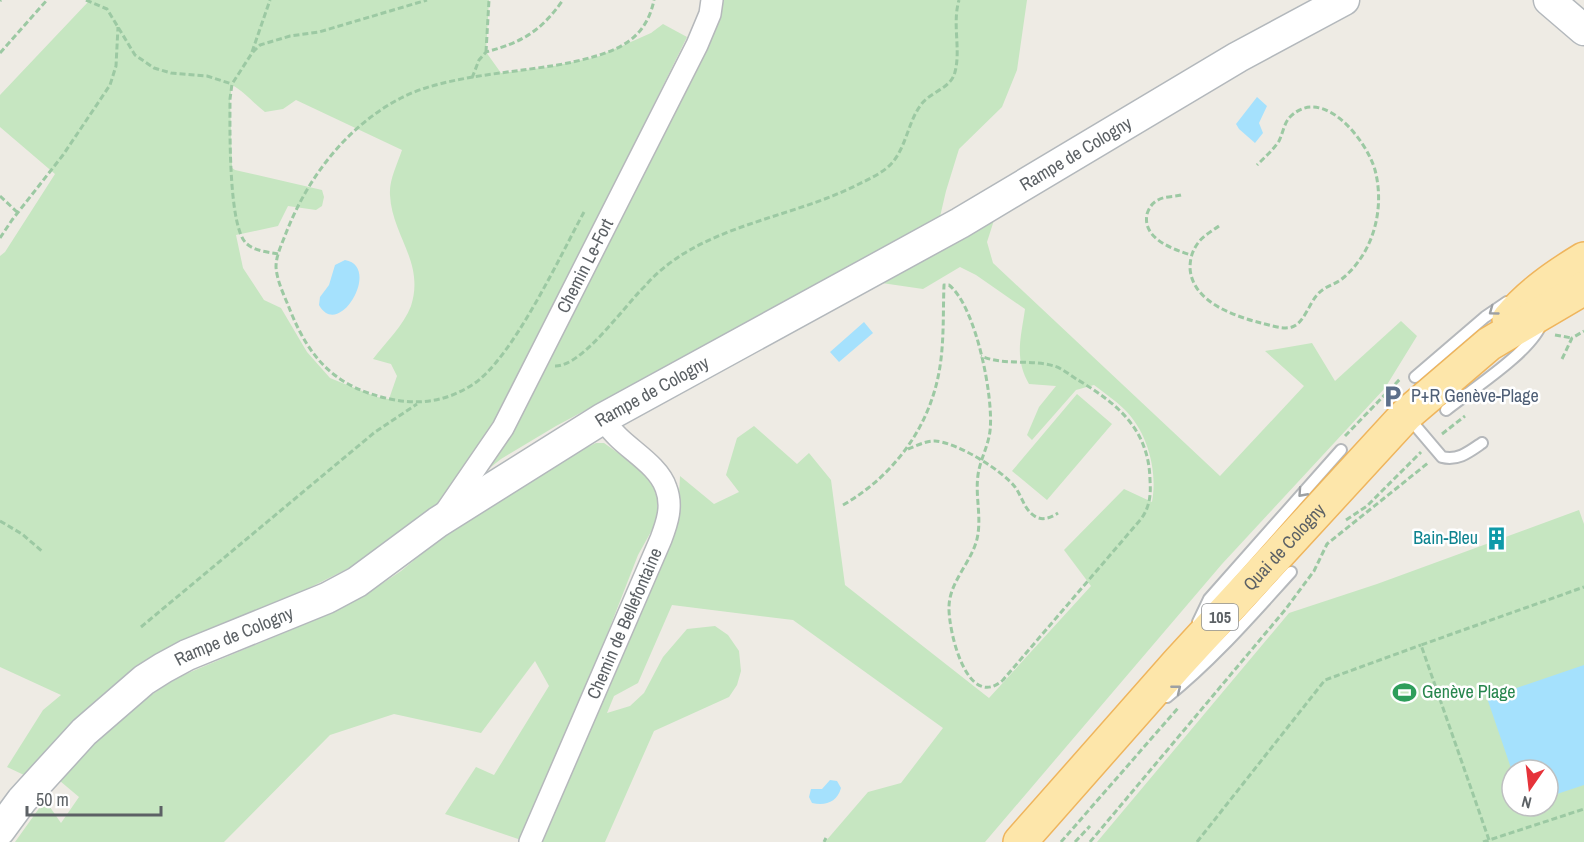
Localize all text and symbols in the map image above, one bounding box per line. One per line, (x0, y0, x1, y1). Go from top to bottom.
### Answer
street label: Rampe de Cologny (1015, 110, 1137, 197)
street label: Chemin Le-Fort (550, 214, 619, 317)
one-way arrow (1489, 304, 1500, 315)
street label: Rampe de Cologny (590, 350, 714, 432)
parking icon: P+R Genève-Plage (1380, 383, 1406, 409)
place label: P+R Genève-Plage (1411, 383, 1539, 408)
one-way arrow (1298, 486, 1309, 497)
street label: Quai de Cologny (1237, 497, 1331, 596)
place label: Bain-Bleu (1413, 525, 1478, 550)
building icon: Bain-Bleu (1483, 525, 1509, 551)
street label: Chemin de Bellefontaine (580, 544, 668, 703)
street label: Rampe de Cologny (170, 600, 298, 672)
road number: 105 (1202, 604, 1238, 630)
sports icon: Genève Plage (1391, 679, 1417, 705)
place label: Genève Plage (1422, 679, 1516, 704)
one-way arrow (1170, 685, 1181, 696)
north arrow (1500, 758, 1560, 818)
scale bar (27, 779, 160, 817)
text: 50 m (36, 787, 69, 812)
text: N (1519, 791, 1534, 814)

